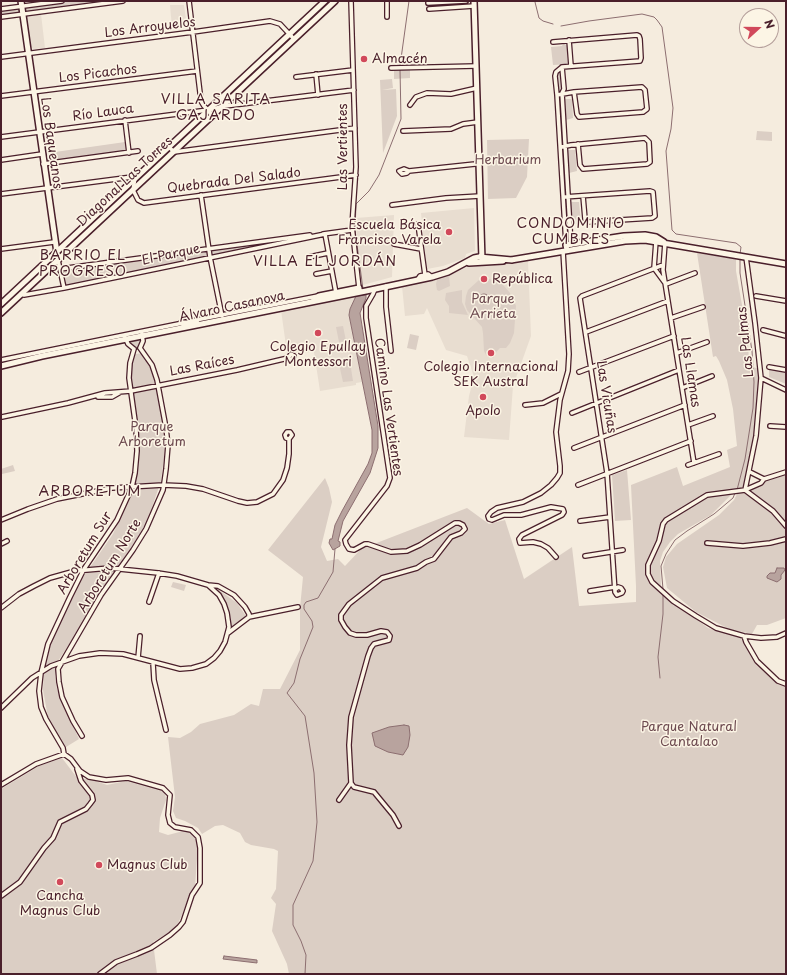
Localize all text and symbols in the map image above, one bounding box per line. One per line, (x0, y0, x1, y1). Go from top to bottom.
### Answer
north arrow (739, 8, 779, 48)
street label: Los Arroyuelos (104, 15, 196, 41)
text: N (760, 17, 779, 31)
place label: Almacén (372, 51, 428, 67)
marker: Almacén (359, 54, 369, 64)
street label: Los Picachos (58, 61, 138, 87)
district label: VILLA SARITA GAJARDO (162, 92, 270, 124)
street label: Los Baqueanos (37, 96, 65, 190)
street label: Río Lauca (71, 101, 135, 125)
street label: Las Vertientes (335, 103, 351, 191)
street label: Diagonal Las Torres (74, 134, 176, 230)
park label: Herbarium (475, 152, 541, 168)
street label: Quebrada Del Salado (166, 165, 302, 197)
district label: CONDOMINIO CUMBRES (517, 216, 625, 248)
place label: Escuela Básica Francisco Varela (338, 217, 441, 248)
marker: Escuela Básica Francisco Varela (444, 227, 454, 237)
street label: El Parque (140, 241, 202, 269)
district label: BARRIO EL PROGRESO (40, 248, 126, 280)
district label: VILLA EL JORDÁN (254, 254, 396, 270)
place label: República (492, 271, 553, 287)
marker: República (479, 274, 489, 284)
street label: Álvaro Casanova (178, 288, 286, 326)
park label: Parque Arrieta (470, 291, 516, 322)
street label: Las Palmas (735, 306, 757, 378)
marker: Colegio Epullay Montessori (313, 328, 323, 338)
street label: Las Llamas (677, 336, 703, 408)
street label: Camino Las Vertientes (371, 337, 405, 477)
place label: Colegio Epullay Montessori (270, 339, 366, 370)
marker: Colegio Internacional SEK Austral (486, 348, 496, 358)
street label: Las Raíces (168, 352, 236, 380)
place label: Colegio Internacional SEK Austral (424, 359, 558, 390)
street label: Las Vicuñas (593, 359, 619, 435)
marker: Apolo (478, 392, 488, 402)
place label: Apolo (465, 403, 501, 419)
park label: Parque Arboretum (118, 419, 186, 450)
district label: ARBORETUM (38, 484, 142, 500)
street label: Arboretum Sur (54, 509, 116, 597)
street label: Arboretum Norte (75, 516, 145, 616)
park label: Parque Natural Cantalao (641, 719, 737, 750)
place label: Magnus Club (107, 857, 188, 873)
marker: Magnus Club (94, 860, 104, 870)
marker: Cancha Magnus Club (55, 877, 65, 887)
place label: Cancha Magnus Club (20, 888, 100, 919)

